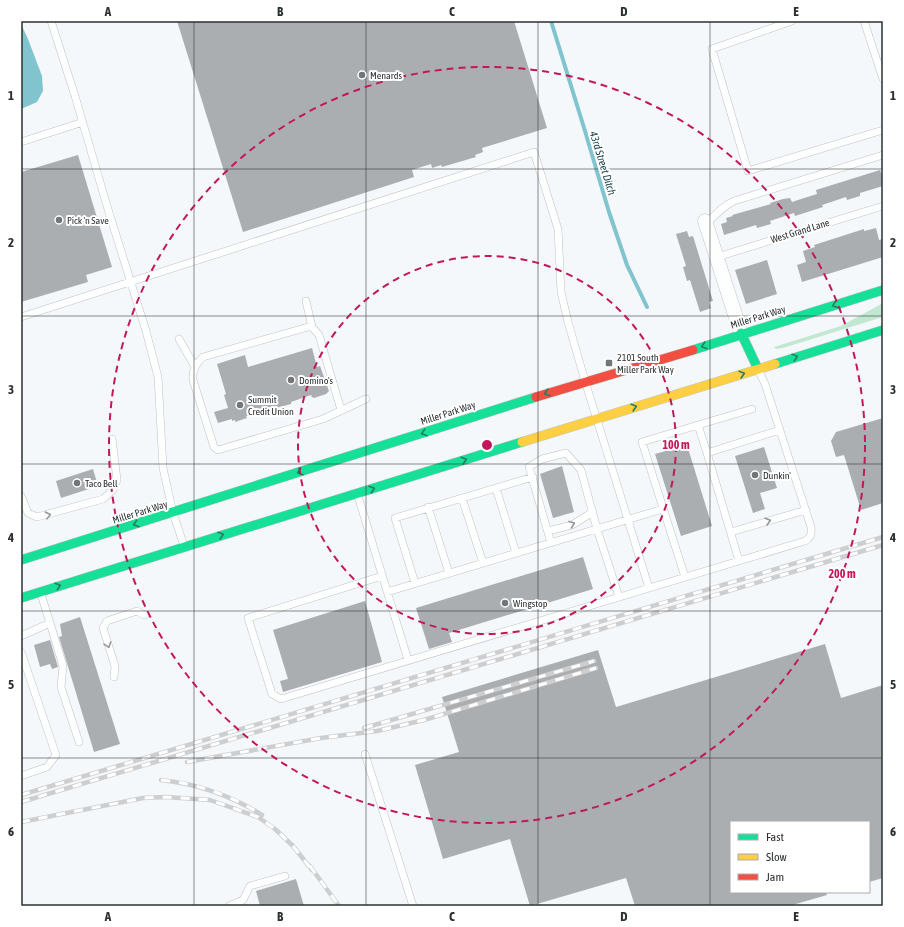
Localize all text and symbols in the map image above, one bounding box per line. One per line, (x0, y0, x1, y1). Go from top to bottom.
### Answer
text: A (104, 4, 112, 19)
text: B (277, 4, 284, 19)
text: C (449, 4, 455, 19)
text: D (620, 4, 628, 19)
text: E (793, 4, 799, 19)
marker: Menards (357, 70, 367, 80)
place label: Menards (370, 70, 402, 81)
text: 1 (8, 88, 14, 103)
text: 1 (890, 88, 896, 103)
water label: 43rd Street Ditch (588, 130, 619, 197)
marker: Pick 'n Save (54, 215, 64, 225)
place label: Pick 'n Save (67, 215, 109, 226)
street label: West Grand Lane (769, 217, 831, 245)
text: 2 (8, 235, 14, 250)
text: 2 (890, 235, 896, 250)
one-way arrow (831, 300, 838, 309)
street label: Miller Park Way (729, 303, 787, 331)
one-way arrow (701, 341, 708, 349)
place label: 2101 South Miller Park Way (617, 352, 674, 375)
one-way arrow (792, 354, 799, 362)
marker: 2101 South Miller Park Way (604, 358, 614, 368)
one-way arrow (738, 370, 745, 379)
marker: Domino's (286, 375, 296, 385)
place label: Domino's (299, 375, 334, 386)
text: 3 (8, 382, 14, 397)
text: 3 (890, 382, 896, 397)
one-way arrow (544, 388, 551, 397)
place label: Summit Credit Union (248, 394, 294, 417)
street label: Miller Park Way (419, 399, 477, 427)
marker: Summit Credit Union (235, 400, 245, 410)
one-way arrow (630, 403, 637, 412)
one-way arrow (420, 428, 427, 437)
centre of rings (480, 438, 494, 452)
text: 100 m (662, 438, 690, 452)
one-way arrow (461, 456, 468, 465)
one-way arrow (296, 467, 303, 476)
marker: Dunkin' (750, 470, 760, 480)
place label: Dunkin' (763, 470, 791, 481)
marker: Taco Bell (72, 478, 82, 488)
place label: Taco Bell (85, 478, 118, 489)
one-way arrow (369, 485, 376, 494)
street label: Miller Park Way (111, 498, 169, 526)
one-way arrow (44, 511, 51, 520)
one-way arrow (765, 517, 772, 526)
one-way arrow (132, 519, 139, 528)
one-way arrow (568, 520, 575, 528)
text: 4 (7, 530, 14, 545)
text: 4 (889, 530, 896, 545)
one-way arrow (218, 531, 225, 540)
text: 200 m (828, 567, 856, 581)
one-way arrow (55, 582, 62, 591)
marker: Wingstop (500, 598, 510, 608)
place label: Wingstop (513, 598, 548, 609)
one-way arrow (103, 641, 112, 648)
text: 5 (8, 677, 14, 692)
text: 5 (890, 677, 896, 692)
legend (730, 821, 870, 893)
text: 6 (8, 824, 14, 839)
text: 6 (890, 824, 896, 839)
text: Fast (766, 830, 784, 844)
text: Slow (766, 850, 787, 864)
text: Jam (766, 870, 784, 884)
text: A (104, 909, 112, 924)
text: B (277, 909, 284, 924)
text: C (449, 909, 455, 924)
text: D (620, 909, 628, 924)
text: E (793, 909, 799, 924)

